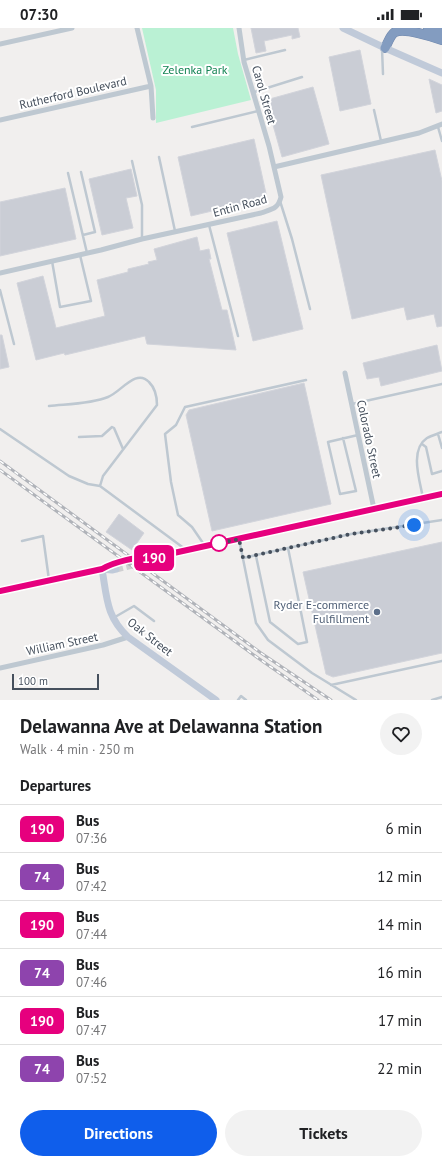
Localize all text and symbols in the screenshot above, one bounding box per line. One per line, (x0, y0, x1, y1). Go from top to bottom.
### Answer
text: 07:30 (20, 5, 58, 24)
park label: Zelenka Park (162, 62, 228, 77)
street label: Carol Street (249, 64, 280, 126)
street label: Rutherford Boulevard (18, 73, 128, 112)
street label: Entin Road (211, 191, 269, 220)
street label: Colorado Street (354, 398, 385, 479)
your location (404, 515, 424, 535)
unlabelled marker (210, 534, 228, 552)
line badge: 190 (131, 545, 177, 571)
text: 190 (142, 549, 166, 567)
place label: Ryder E-commerce Fulfillment (274, 597, 369, 626)
marker: Ryder E-commerce Fulfillment (372, 607, 382, 617)
street label: Oak Street (125, 614, 176, 659)
street label: William Street (25, 629, 99, 658)
scale bar (12, 672, 99, 691)
text: 100 m (18, 674, 48, 688)
button: heart (380, 713, 422, 755)
text: Delawanna Ave at Delawanna Station (20, 714, 322, 738)
text: Walk · 4 min · 250 m (20, 741, 134, 758)
text: Departures (20, 776, 91, 795)
text: Bus (76, 811, 99, 830)
text: 6 min (385, 819, 422, 838)
text: 190 (30, 820, 54, 838)
text: 07:36 (76, 830, 107, 847)
text: Bus (76, 859, 99, 878)
text: 12 min (377, 867, 422, 886)
text: 74 (34, 868, 50, 886)
text: 07:42 (76, 878, 107, 895)
text: Bus (76, 907, 99, 926)
text: 14 min (377, 915, 422, 934)
text: 190 (30, 916, 54, 934)
text: 07:44 (76, 926, 107, 943)
text: Bus (76, 955, 99, 974)
text: 16 min (377, 963, 422, 982)
text: 74 (34, 964, 50, 982)
text: 07:46 (76, 974, 107, 991)
text: Bus (76, 1003, 99, 1022)
text: 17 min (378, 1011, 422, 1030)
text: 190 (30, 1012, 54, 1030)
text: 07:47 (76, 1022, 107, 1039)
text: Bus (76, 1051, 99, 1070)
text: 22 min (377, 1059, 422, 1078)
text: 74 (34, 1060, 50, 1078)
text: 07:52 (76, 1070, 107, 1087)
button: Directions (20, 1110, 217, 1156)
button: Tickets (225, 1110, 422, 1156)

